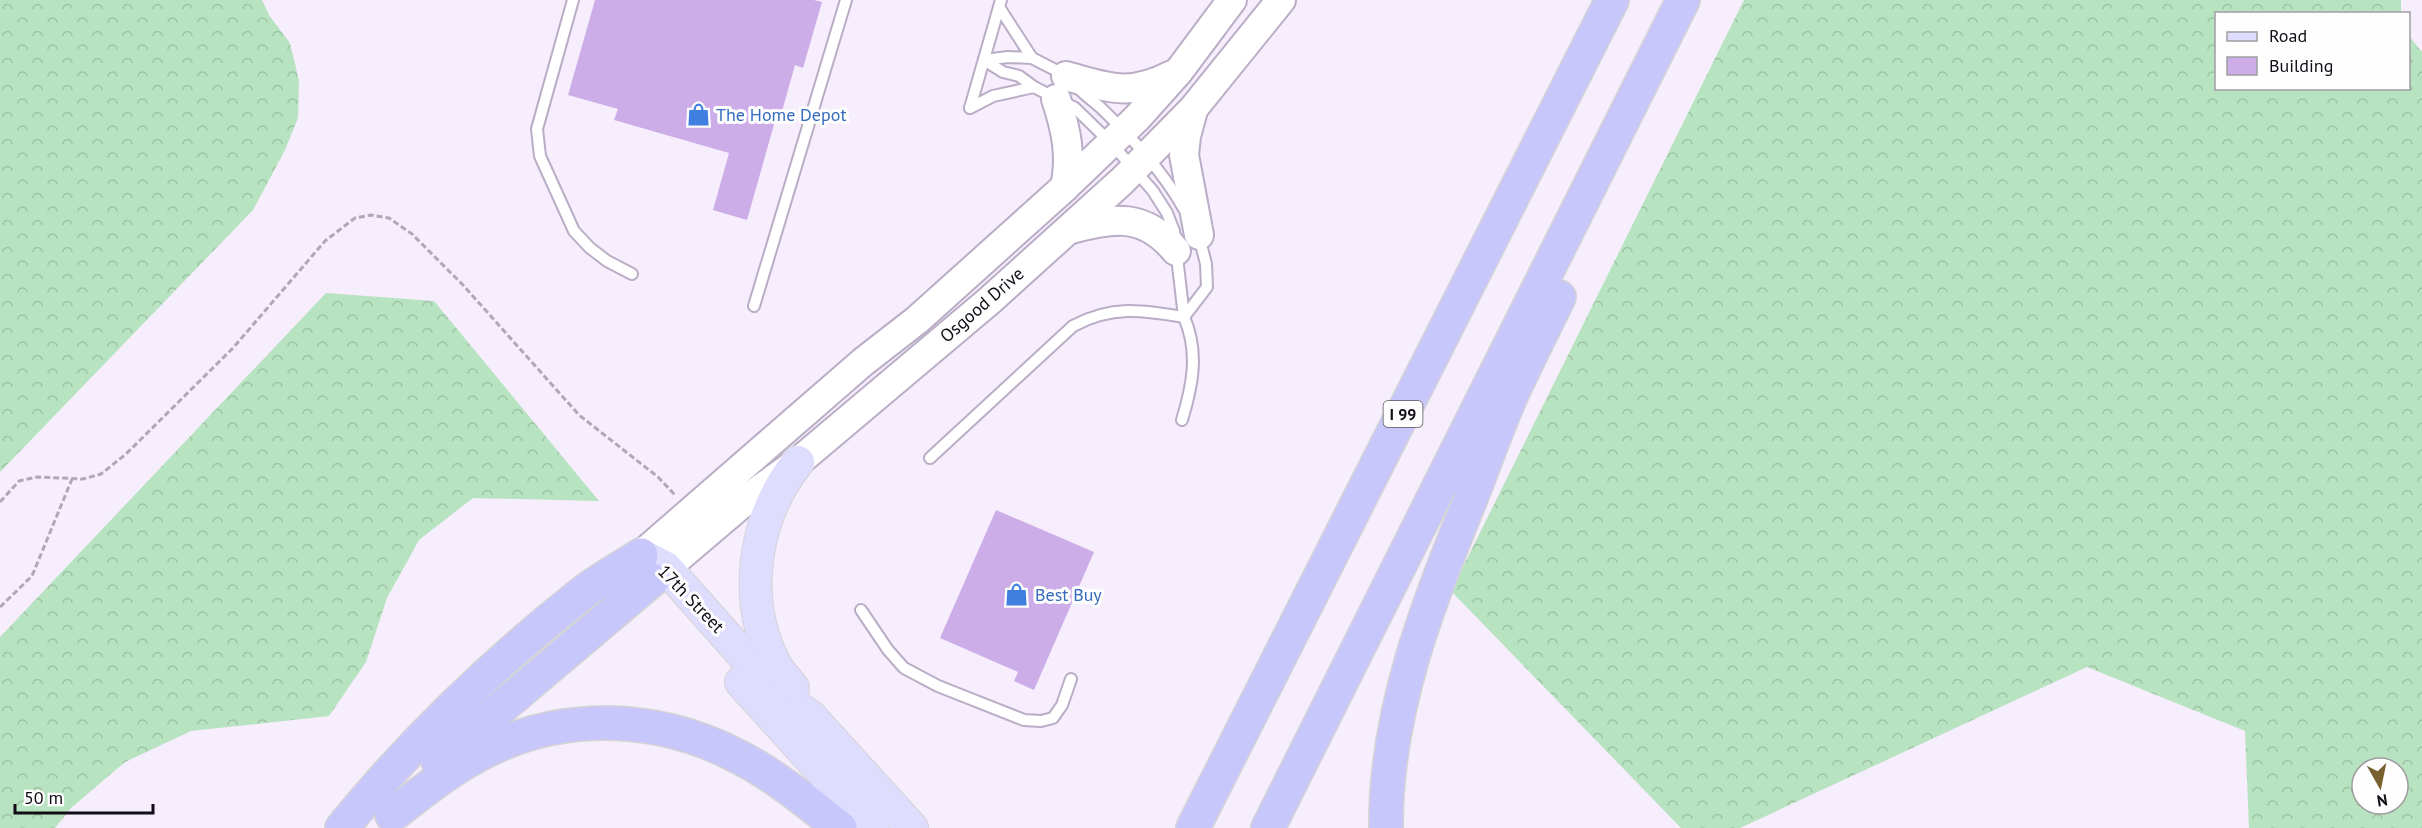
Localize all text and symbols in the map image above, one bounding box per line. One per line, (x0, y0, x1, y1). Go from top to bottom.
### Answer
legend (2215, 12, 2410, 90)
text: Road (2269, 24, 2307, 47)
text: Building (2269, 54, 2333, 77)
shop icon: The Home Depot (685, 102, 711, 128)
place label: The Home Depot (716, 103, 847, 126)
street label: Osgood Drive (935, 262, 1028, 347)
road number: I 99 (1384, 401, 1422, 427)
street label: 17th Street (653, 560, 729, 638)
shop icon: Best Buy (1004, 582, 1030, 608)
place label: Best Buy (1035, 583, 1102, 606)
north arrow (2350, 756, 2410, 816)
scale bar (15, 777, 153, 815)
text: 50 m (24, 786, 63, 809)
text: N (2376, 790, 2389, 812)

